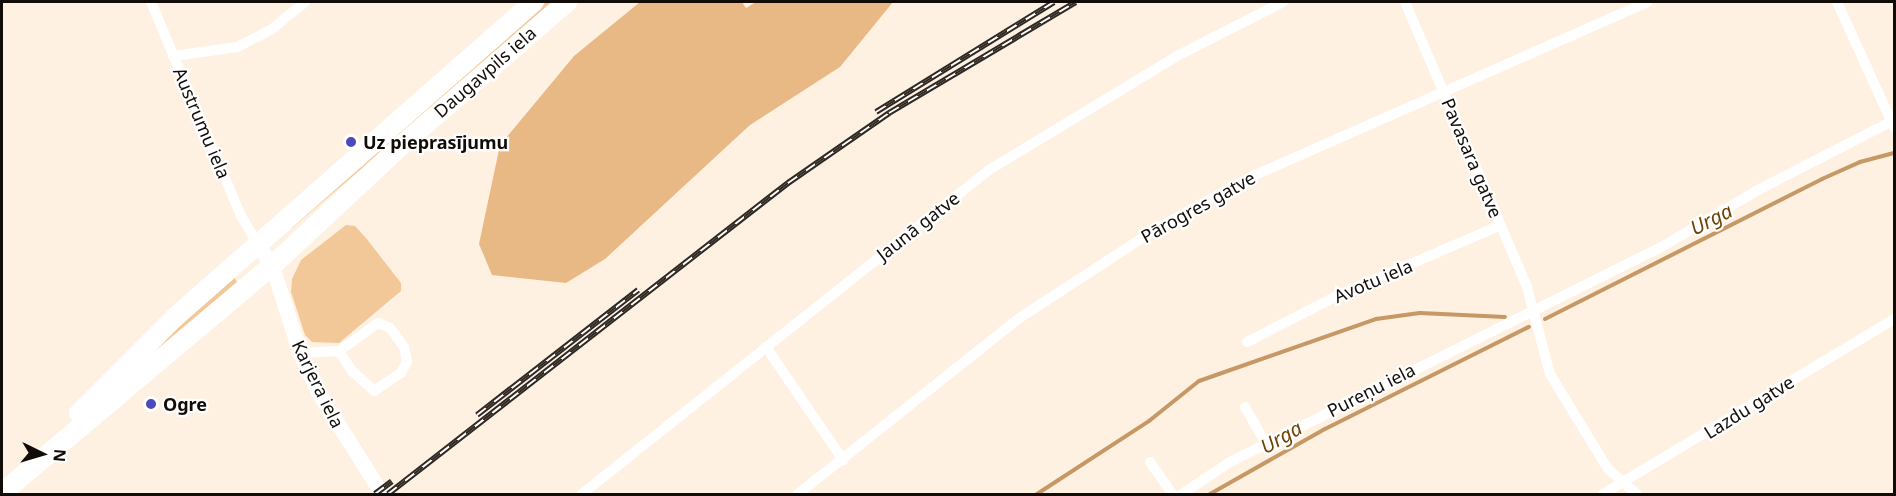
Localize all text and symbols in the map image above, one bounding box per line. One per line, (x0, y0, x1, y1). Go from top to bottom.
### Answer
street label: Daugavpils iela (430, 22, 540, 122)
street label: Austrumu iela (169, 64, 235, 182)
street label: Pavasara gatve (1437, 95, 1507, 221)
place label: Uz pieprasījumu (363, 131, 508, 153)
marker: Uz pieprasījumu (344, 135, 358, 149)
street label: Pārogres gatve (1137, 167, 1259, 247)
street label: Jaunā gatve (872, 187, 964, 265)
water label: Urga (1686, 198, 1736, 240)
street label: Avotu iela (1330, 255, 1416, 307)
street label: Karjera iela (288, 337, 348, 431)
street label: Pureņu iela (1323, 359, 1419, 421)
street label: Lazdu gatve (1700, 371, 1798, 443)
place label: Ogre (163, 393, 207, 415)
marker: Ogre (144, 397, 158, 411)
water label: Urga (1256, 416, 1306, 458)
north arrow (12, 424, 72, 484)
text: N (48, 448, 71, 463)

